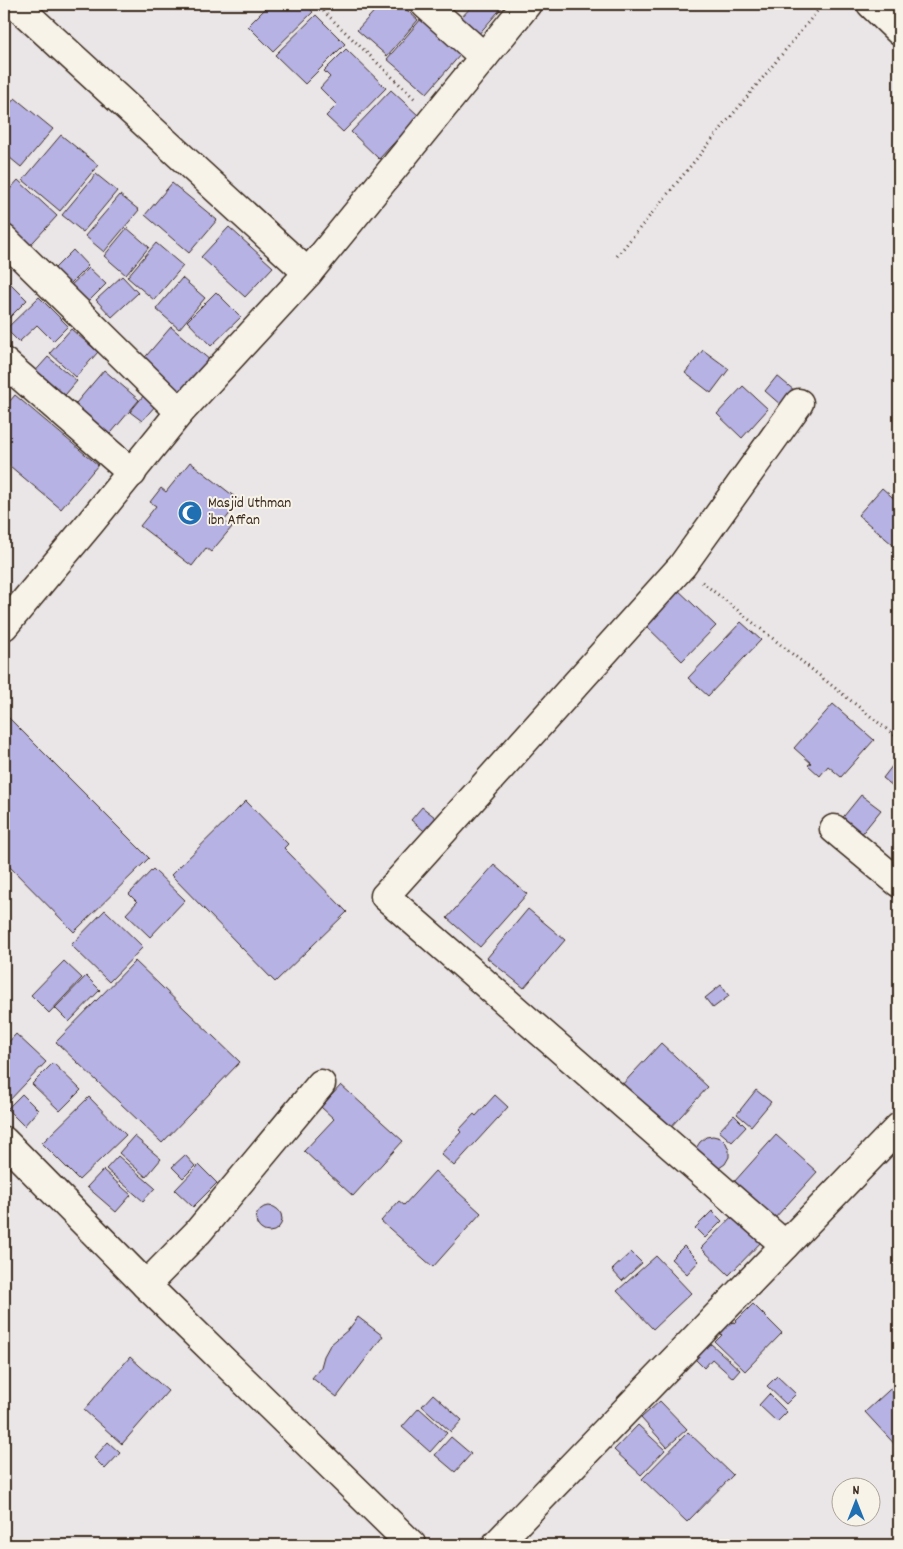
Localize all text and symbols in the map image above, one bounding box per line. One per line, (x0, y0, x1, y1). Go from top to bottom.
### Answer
place label: Masjid Uthman ibn Affan (208, 493, 291, 532)
mosque icon: Masjid Uthman ibn Affan (177, 500, 203, 526)
north arrow (830, 1476, 880, 1526)
text: N (853, 1481, 860, 1501)

